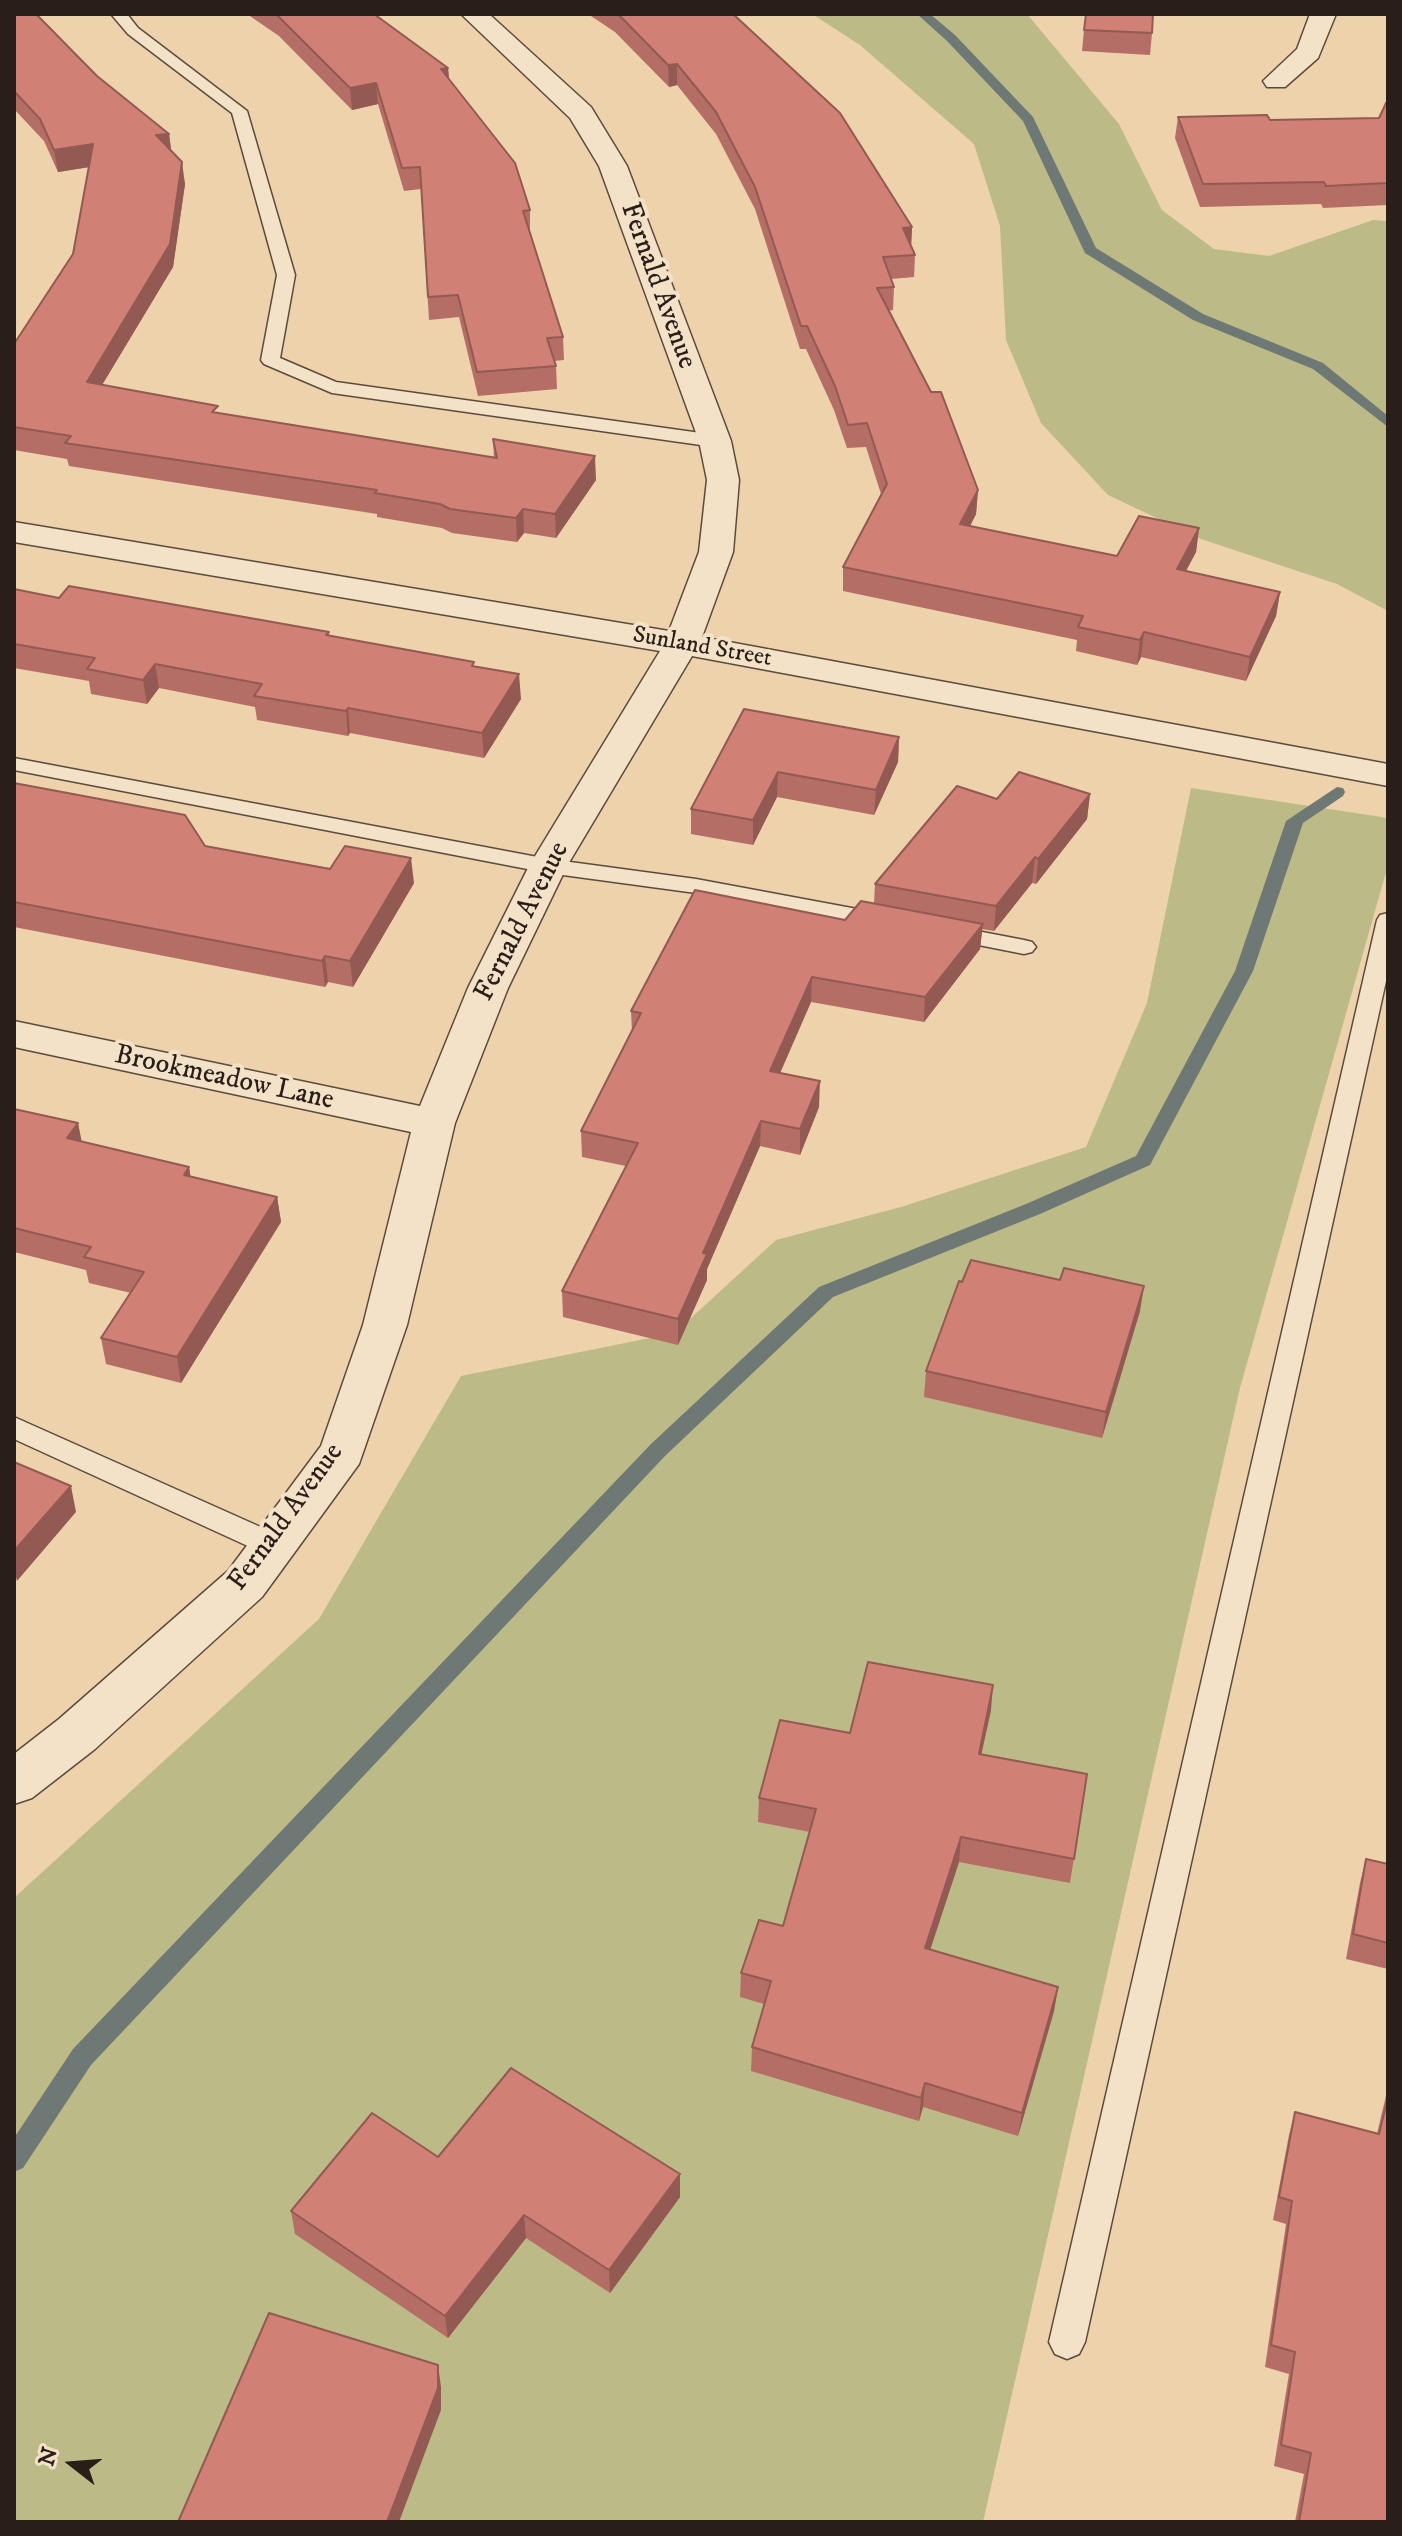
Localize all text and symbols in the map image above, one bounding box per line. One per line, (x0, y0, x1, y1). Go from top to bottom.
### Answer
street label: Fernald Avenue (611, 198, 703, 374)
street label: Sunland Street (630, 622, 774, 674)
street label: Fernald Avenue (469, 837, 577, 1007)
street label: Brookmeadow Lane (111, 1039, 337, 1119)
street label: Fernald Avenue (222, 1438, 352, 1598)
north arrow (32, 2424, 112, 2504)
text: N (33, 2444, 64, 2469)

